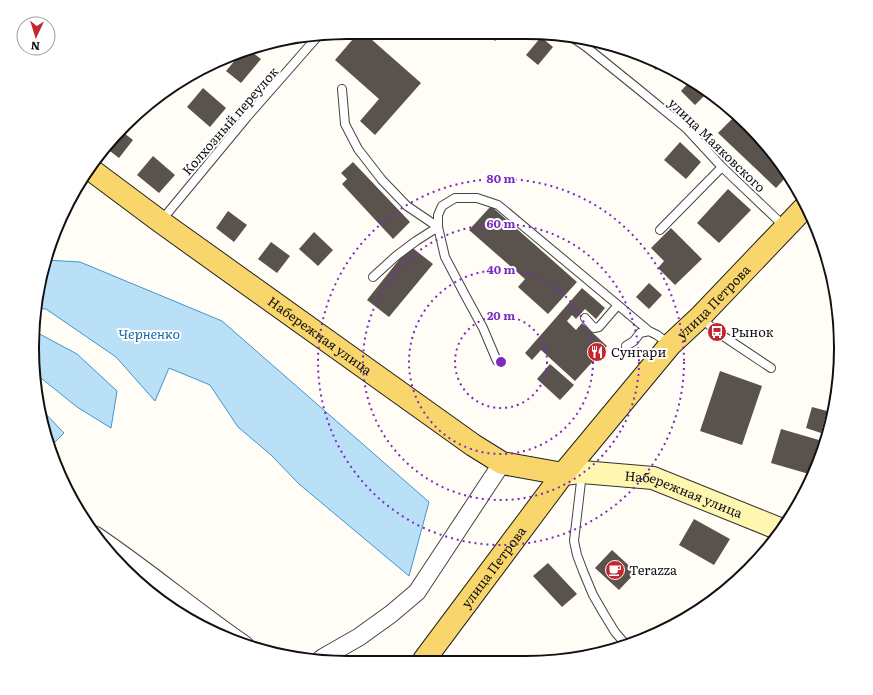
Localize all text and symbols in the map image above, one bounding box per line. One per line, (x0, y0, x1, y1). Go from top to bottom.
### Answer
north arrow (16, 16, 56, 56)
text: N (30, 39, 40, 55)
street label: Колхозный переулок (177, 62, 282, 179)
street label: улица Маяковского (665, 93, 770, 196)
text: 80 m (487, 169, 515, 187)
text: 60 m (487, 214, 515, 232)
text: 40 m (487, 260, 516, 278)
street label: улица Петрова (672, 260, 754, 343)
street label: Набережная улица (264, 291, 376, 379)
text: 20 m (487, 306, 515, 324)
bus stop icon: Рынок (706, 321, 728, 343)
place label: Рынок (731, 322, 774, 341)
water label: Черненко (118, 323, 180, 343)
restaurant icon: Сунгари (586, 341, 608, 363)
place label: Сунгари (611, 342, 666, 361)
centre of rings (494, 355, 508, 369)
street label: Набережная улица (624, 466, 746, 522)
street label: улица Петрова (456, 522, 530, 612)
cafe icon: Terazza (604, 559, 626, 581)
place label: Terazza (629, 560, 677, 579)

